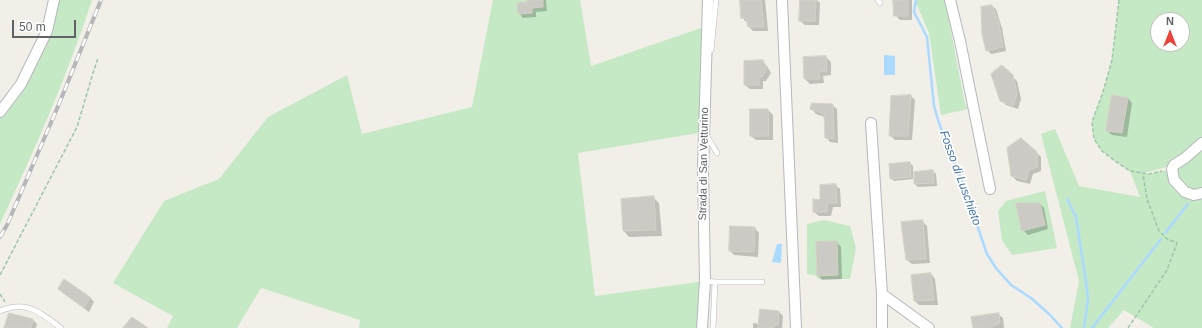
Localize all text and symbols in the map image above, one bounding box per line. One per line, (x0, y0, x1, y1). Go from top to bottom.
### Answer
scale bar (14, 12, 78, 38)
north arrow (1150, 12, 1190, 52)
text: N (1166, 15, 1174, 27)
text: 50 m (19, 20, 46, 34)
street label: Strada di San Vetturino (696, 107, 712, 221)
water label: Fosso di Luschieto (936, 129, 984, 227)

